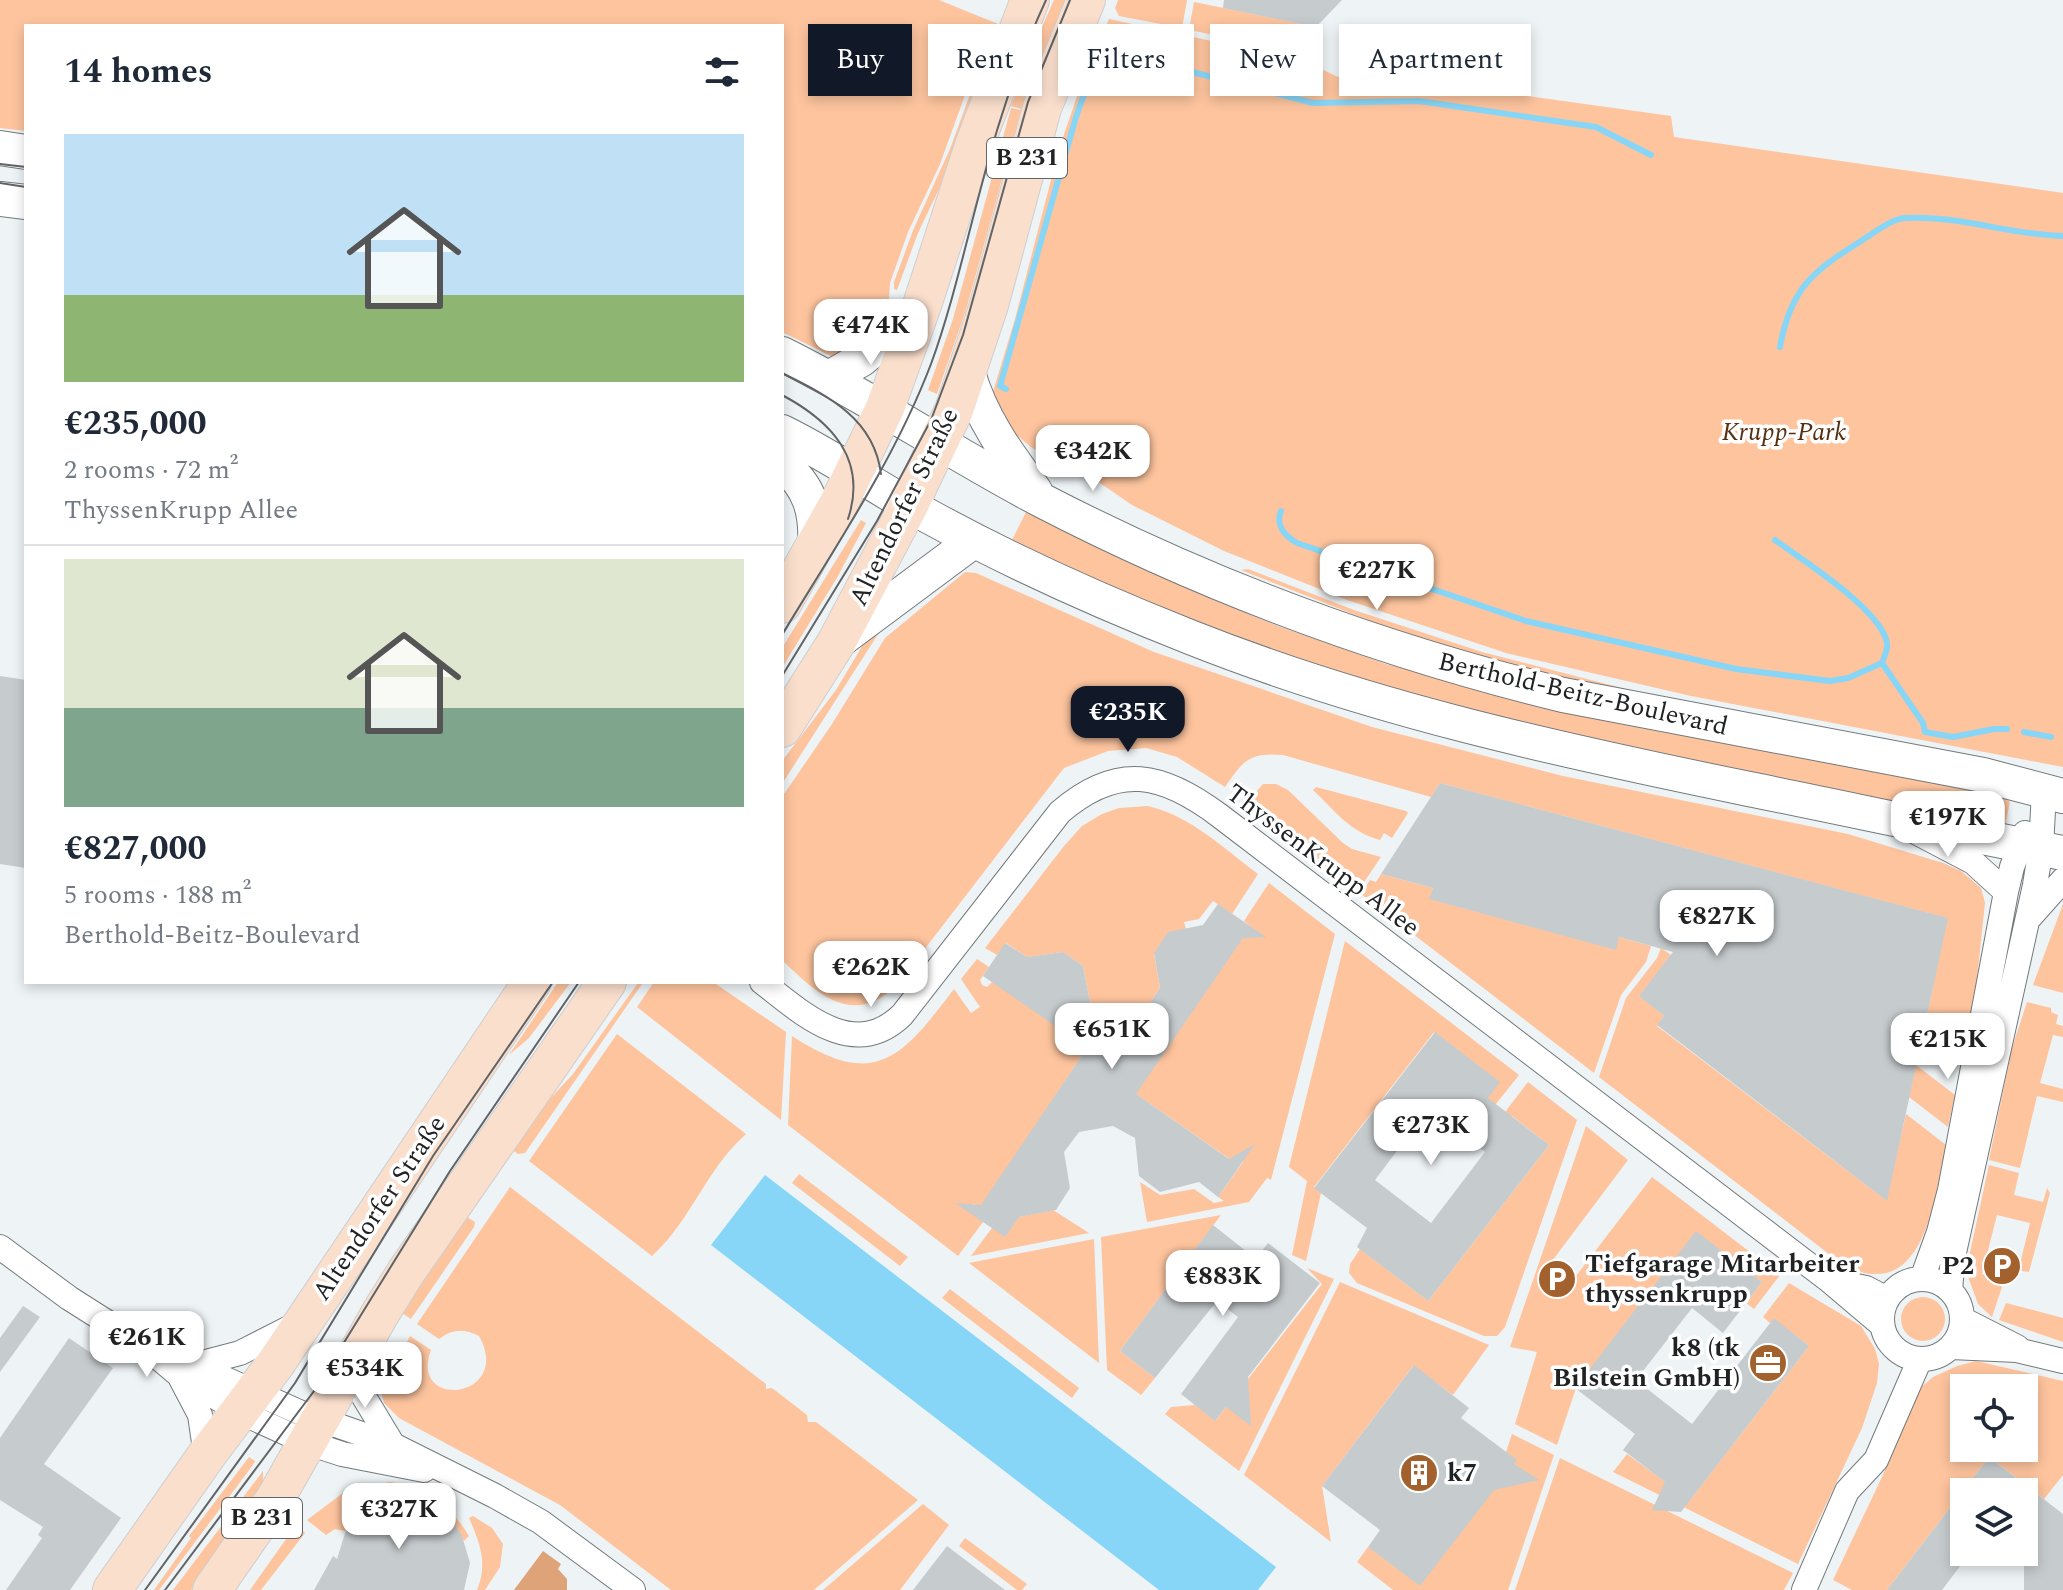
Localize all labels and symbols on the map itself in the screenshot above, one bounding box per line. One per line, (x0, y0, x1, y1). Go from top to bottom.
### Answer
road number: B 231 (987, 138, 1067, 178)
pin: €474K (815, 299, 927, 367)
street label: Altendorfer Straße (839, 401, 969, 613)
park label: Krupp-Park (1722, 412, 1846, 452)
pin: €342K (1037, 425, 1149, 493)
pin: €227K (1321, 544, 1433, 612)
street label: Berthold-Beitz-Boulevard (1434, 641, 1732, 747)
pin: €235K (1072, 686, 1184, 754)
street label: ThyssenKrupp Allee (1217, 774, 1429, 946)
pin: €197K (1892, 791, 2004, 859)
pin: €827K (1661, 890, 1773, 958)
pin: €262K (815, 941, 927, 1009)
pin: €651K (1056, 1003, 1168, 1071)
pin: €215K (1892, 1013, 2004, 1081)
pin: €273K (1375, 1099, 1487, 1167)
street label: Altendorfer Straße (302, 1107, 456, 1309)
place label: Tiefgarage Mitarbeiter thyssenkrupp (1585, 1244, 1860, 1314)
parking icon: P2 (1981, 1245, 2023, 1287)
place label: P2 (1942, 1246, 1974, 1286)
pin: €883K (1167, 1250, 1279, 1318)
parking icon: Tiefgarage Mitarbeiter thyssenkrupp (1536, 1258, 1578, 1300)
pin: €261K (91, 1311, 203, 1379)
place label: k8 (tk Bilstein GmbH) (1553, 1328, 1740, 1398)
pin: €534K (309, 1342, 421, 1410)
office icon: k8 (tk Bilstein GmbH) (1747, 1342, 1789, 1384)
building icon: k7 (1398, 1452, 1440, 1494)
place label: k7 (1447, 1453, 1477, 1493)
pin: €327K (343, 1483, 455, 1551)
road number: B 231 (222, 1498, 302, 1538)

